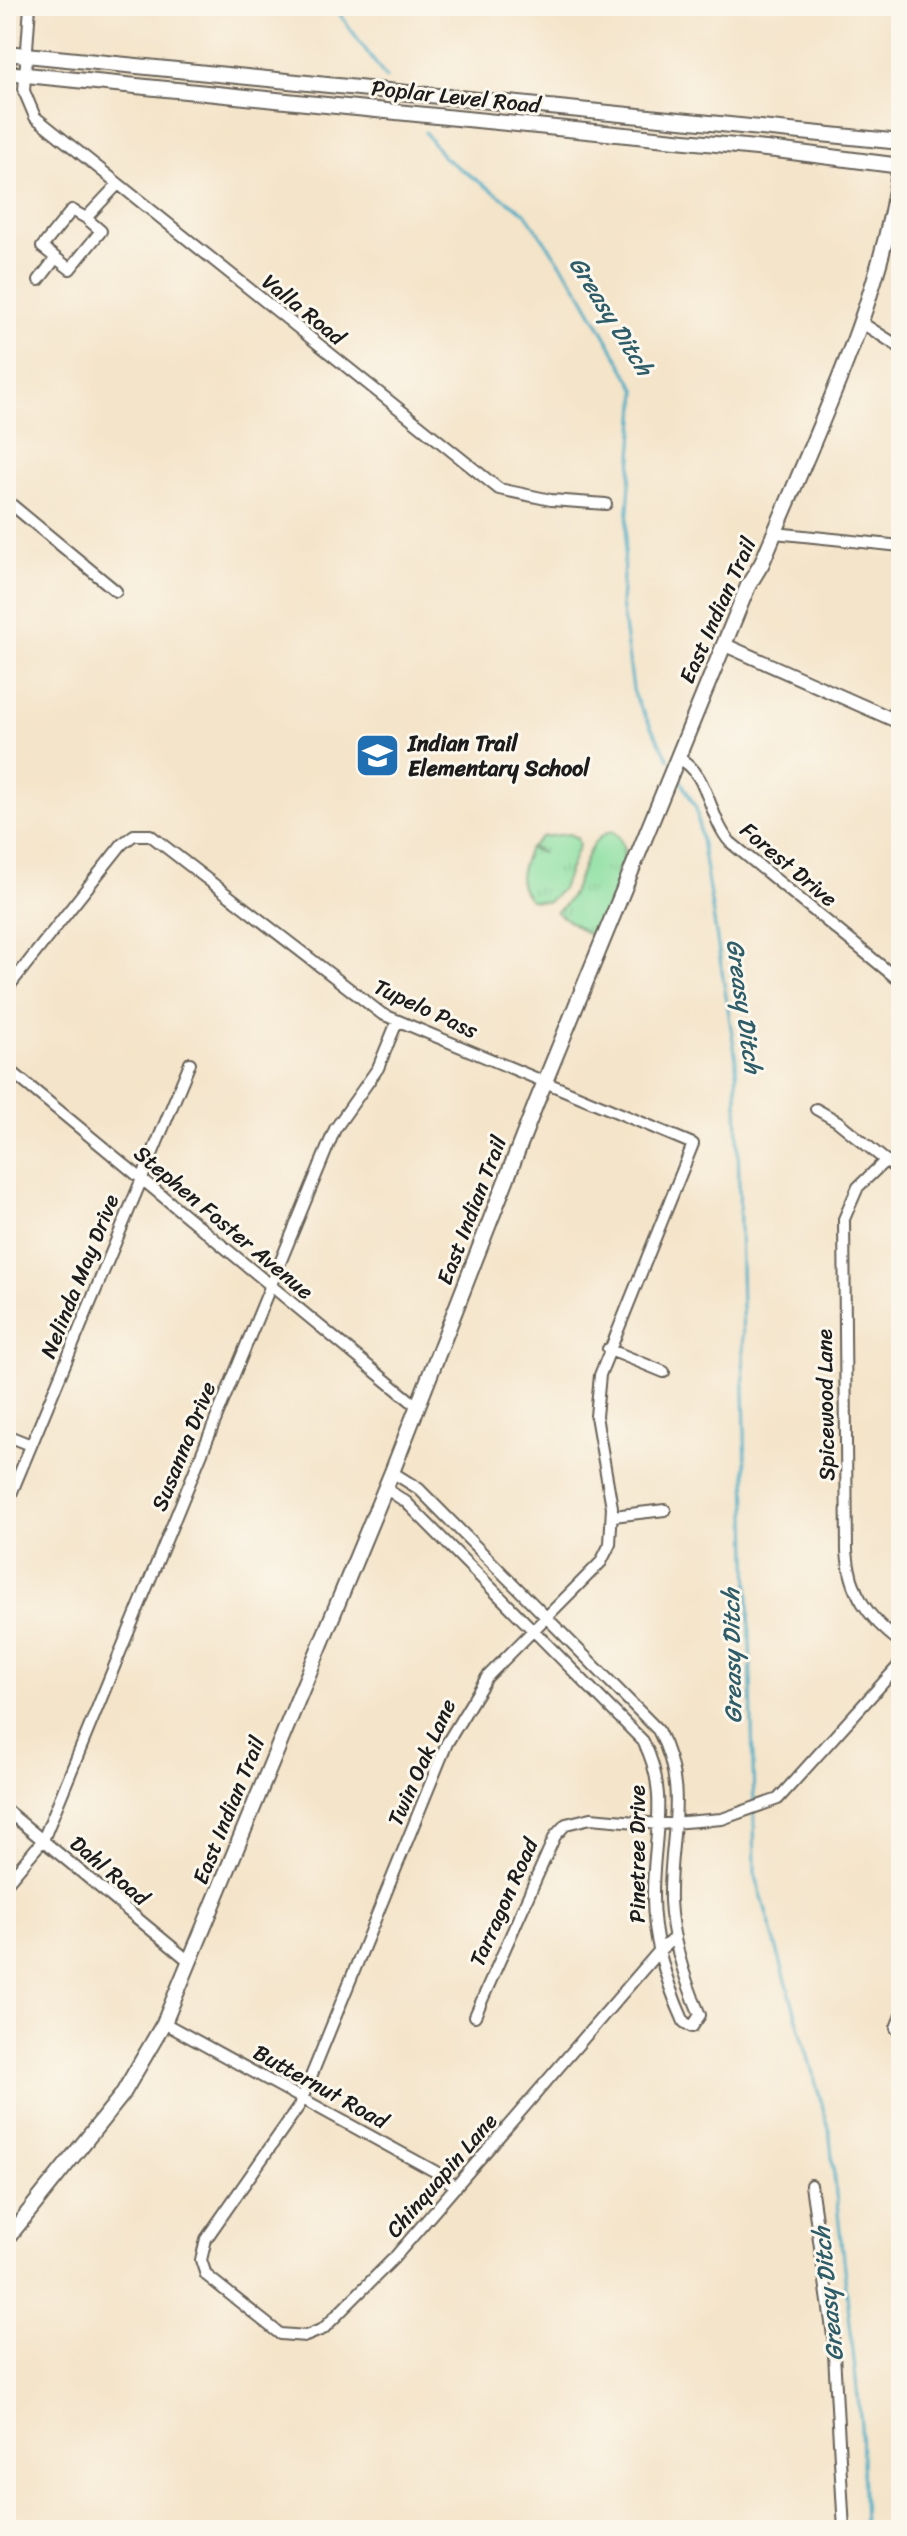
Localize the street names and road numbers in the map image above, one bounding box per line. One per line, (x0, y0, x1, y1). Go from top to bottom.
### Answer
street label: Poplar Level Road (370, 68, 544, 125)
street label: Valla Road (253, 263, 355, 357)
street label: East Indian Trail (668, 530, 768, 690)
street label: Forest Drive (731, 812, 846, 917)
street label: Tupelo Pass (367, 967, 485, 1050)
street label: East Indian Trail (425, 1129, 518, 1290)
street label: Stephen Foster Avenue (125, 1135, 323, 1310)
street label: Nelinda May Drive (29, 1188, 130, 1364)
street label: Spicewood Lane (805, 1328, 846, 1481)
street label: Susanna Drive (140, 1375, 227, 1517)
street label: Twin Oak Lane (376, 1692, 467, 1832)
street label: East Indian Trail (181, 1729, 276, 1890)
street label: Pinetree Drive (618, 1785, 657, 1923)
street label: Dahl Road (61, 1825, 160, 1917)
street label: Tarragon Road (458, 1830, 550, 1973)
street label: Butternut Road (246, 2033, 397, 2140)
street label: Chinquapin Lane (376, 2103, 507, 2247)

